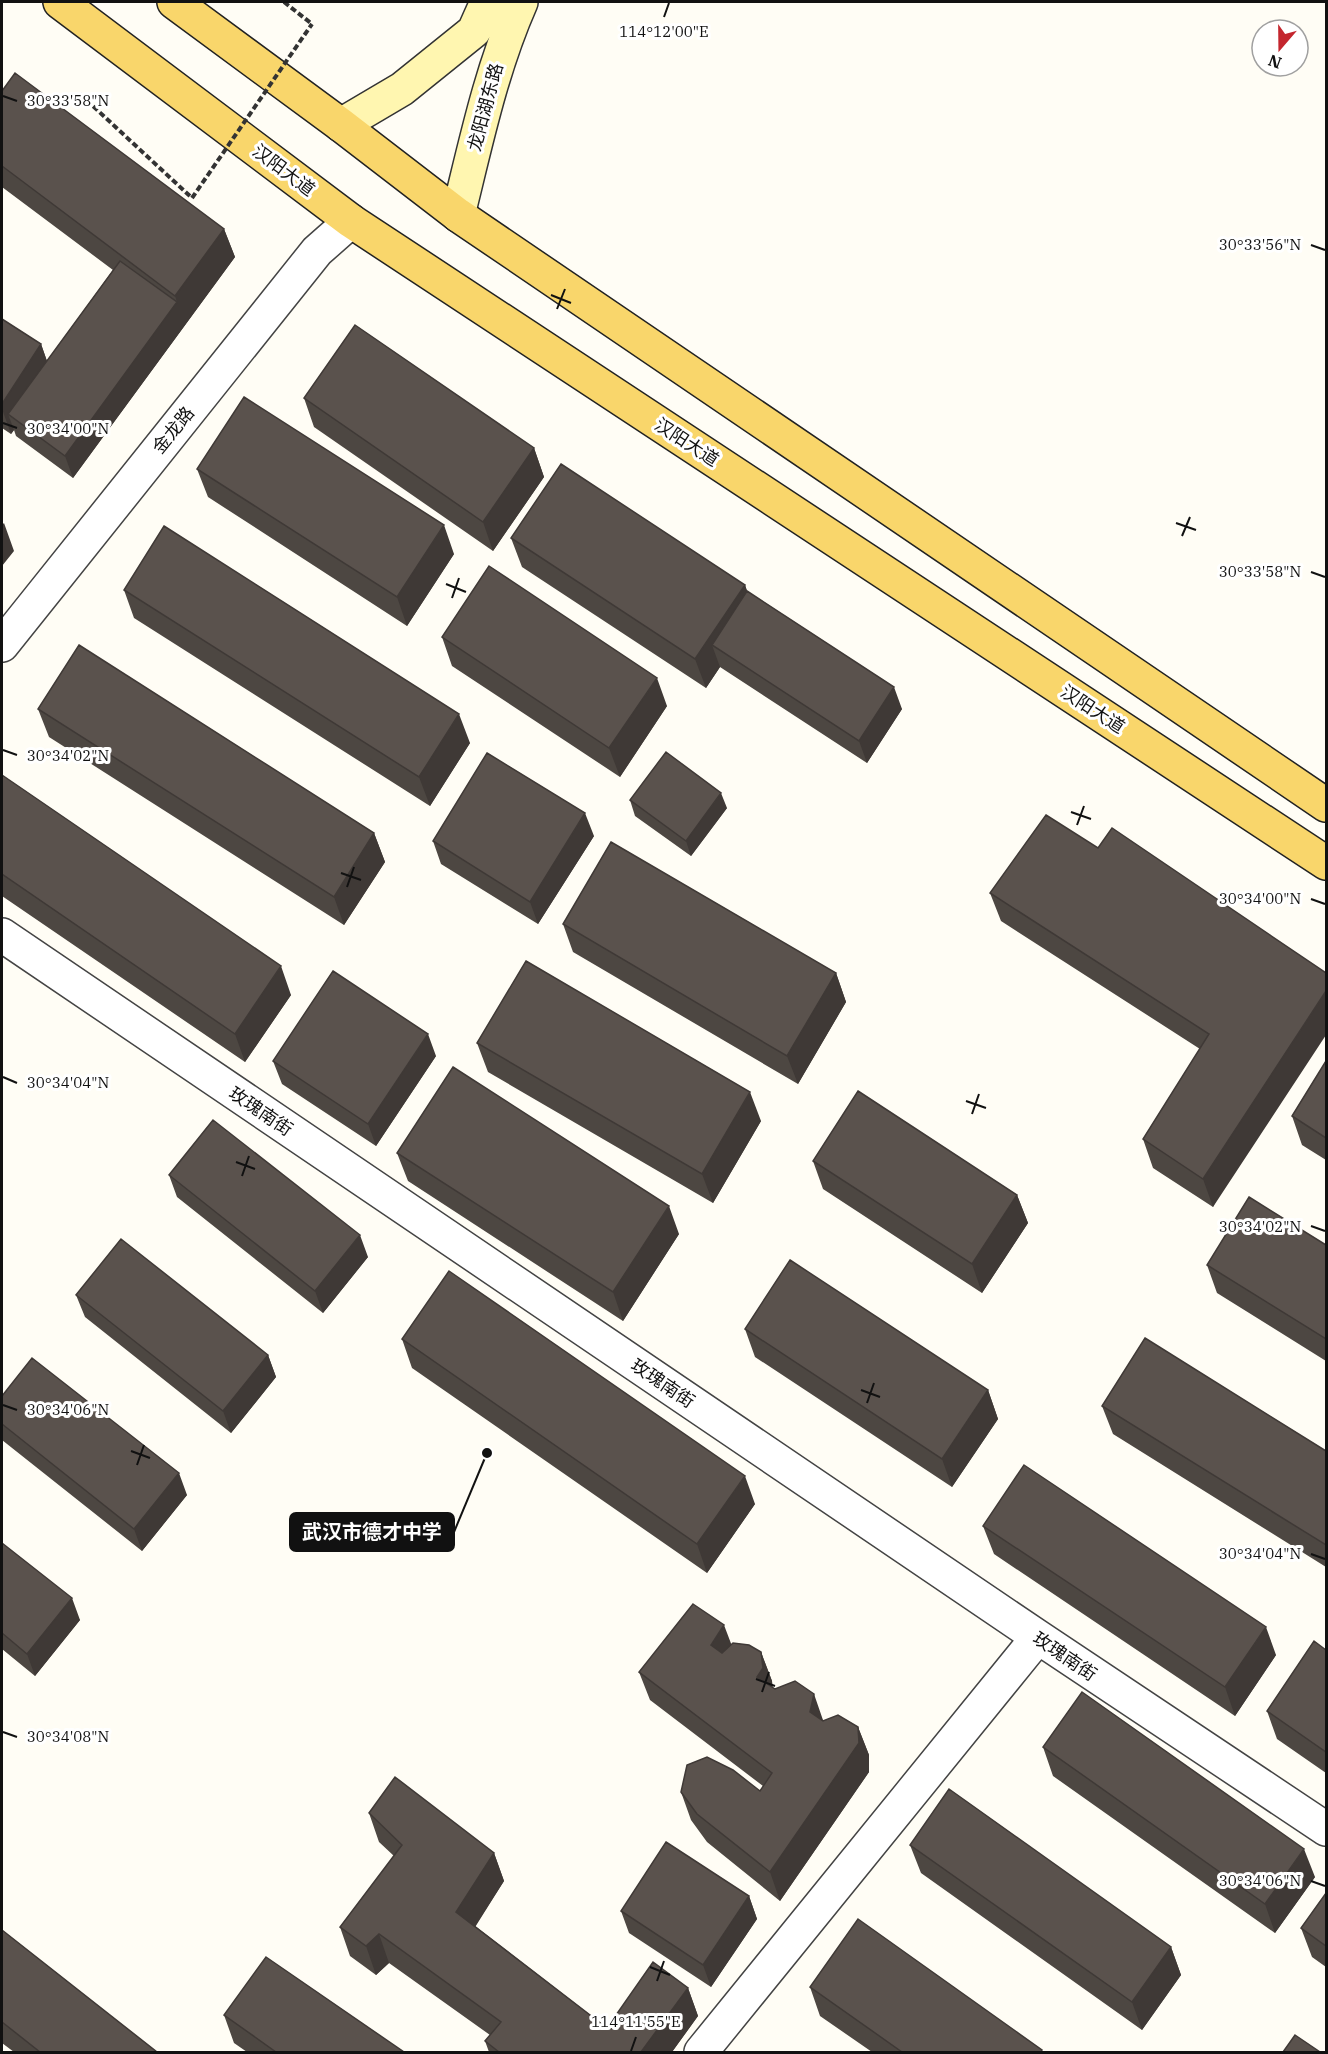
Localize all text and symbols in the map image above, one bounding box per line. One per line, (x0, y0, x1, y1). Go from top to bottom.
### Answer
north arrow (1250, 18, 1310, 78)
text: 114°12'00"E (619, 22, 709, 41)
text: N (1266, 51, 1284, 74)
street label: 龙阳湖东路 (462, 61, 508, 153)
text: 30°33'58"N (27, 91, 109, 110)
street label: 汉阳大道 (248, 139, 320, 201)
text: 30°33'56"N (1219, 235, 1301, 254)
street label: 金龙路 (147, 402, 199, 458)
street label: 汉阳大道 (651, 413, 723, 471)
text: 30°34'00"N (27, 419, 109, 438)
text: 30°33'58"N (1219, 562, 1301, 581)
street label: 汉阳大道 (1057, 680, 1129, 738)
text: 30°34'02"N (27, 746, 109, 765)
text: 30°34'00"N (1219, 889, 1301, 908)
text: 30°34'04"N (27, 1073, 109, 1092)
street label: 玫瑰南街 (225, 1081, 297, 1141)
text: 30°34'02"N (1219, 1217, 1301, 1236)
street label: 玫瑰南街 (627, 1353, 699, 1413)
text: 30°34'06"N (27, 1400, 109, 1419)
callout: 武汉市德才中学 (290, 1513, 454, 1551)
text: 武汉市德才中学 (302, 1518, 442, 1545)
text: 30°34'04"N (1219, 1544, 1301, 1563)
street label: 玫瑰南街 (1029, 1626, 1101, 1686)
text: 30°34'08"N (27, 1727, 109, 1746)
text: 30°34'06"N (1219, 1871, 1301, 1890)
text: 114°11'55"E (591, 2012, 681, 2031)

